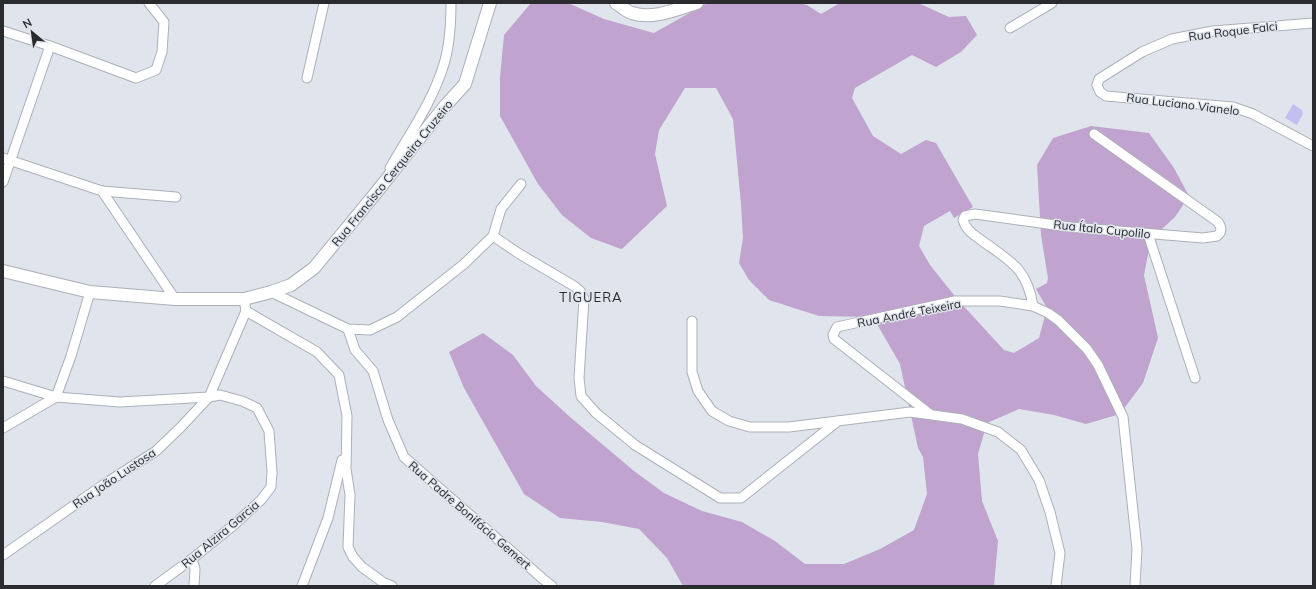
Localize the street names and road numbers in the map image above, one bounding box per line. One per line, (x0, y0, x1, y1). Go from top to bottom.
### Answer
street label: Rua Roque Falci (1188, 18, 1279, 44)
street label: Rua Luciano Vianelo (1126, 90, 1240, 118)
street label: Rua Francisco Cerqueira Cruzeiro (328, 97, 456, 249)
street label: Rua Ítalo Cupolilo (1053, 216, 1151, 242)
street label: Rua André Teixeira (856, 296, 962, 330)
street label: Rua João Lustosa (70, 445, 158, 511)
street label: Rua Padre Bonifácio Gemert (406, 458, 534, 572)
street label: Rua Alzira Garcia (178, 497, 262, 571)

